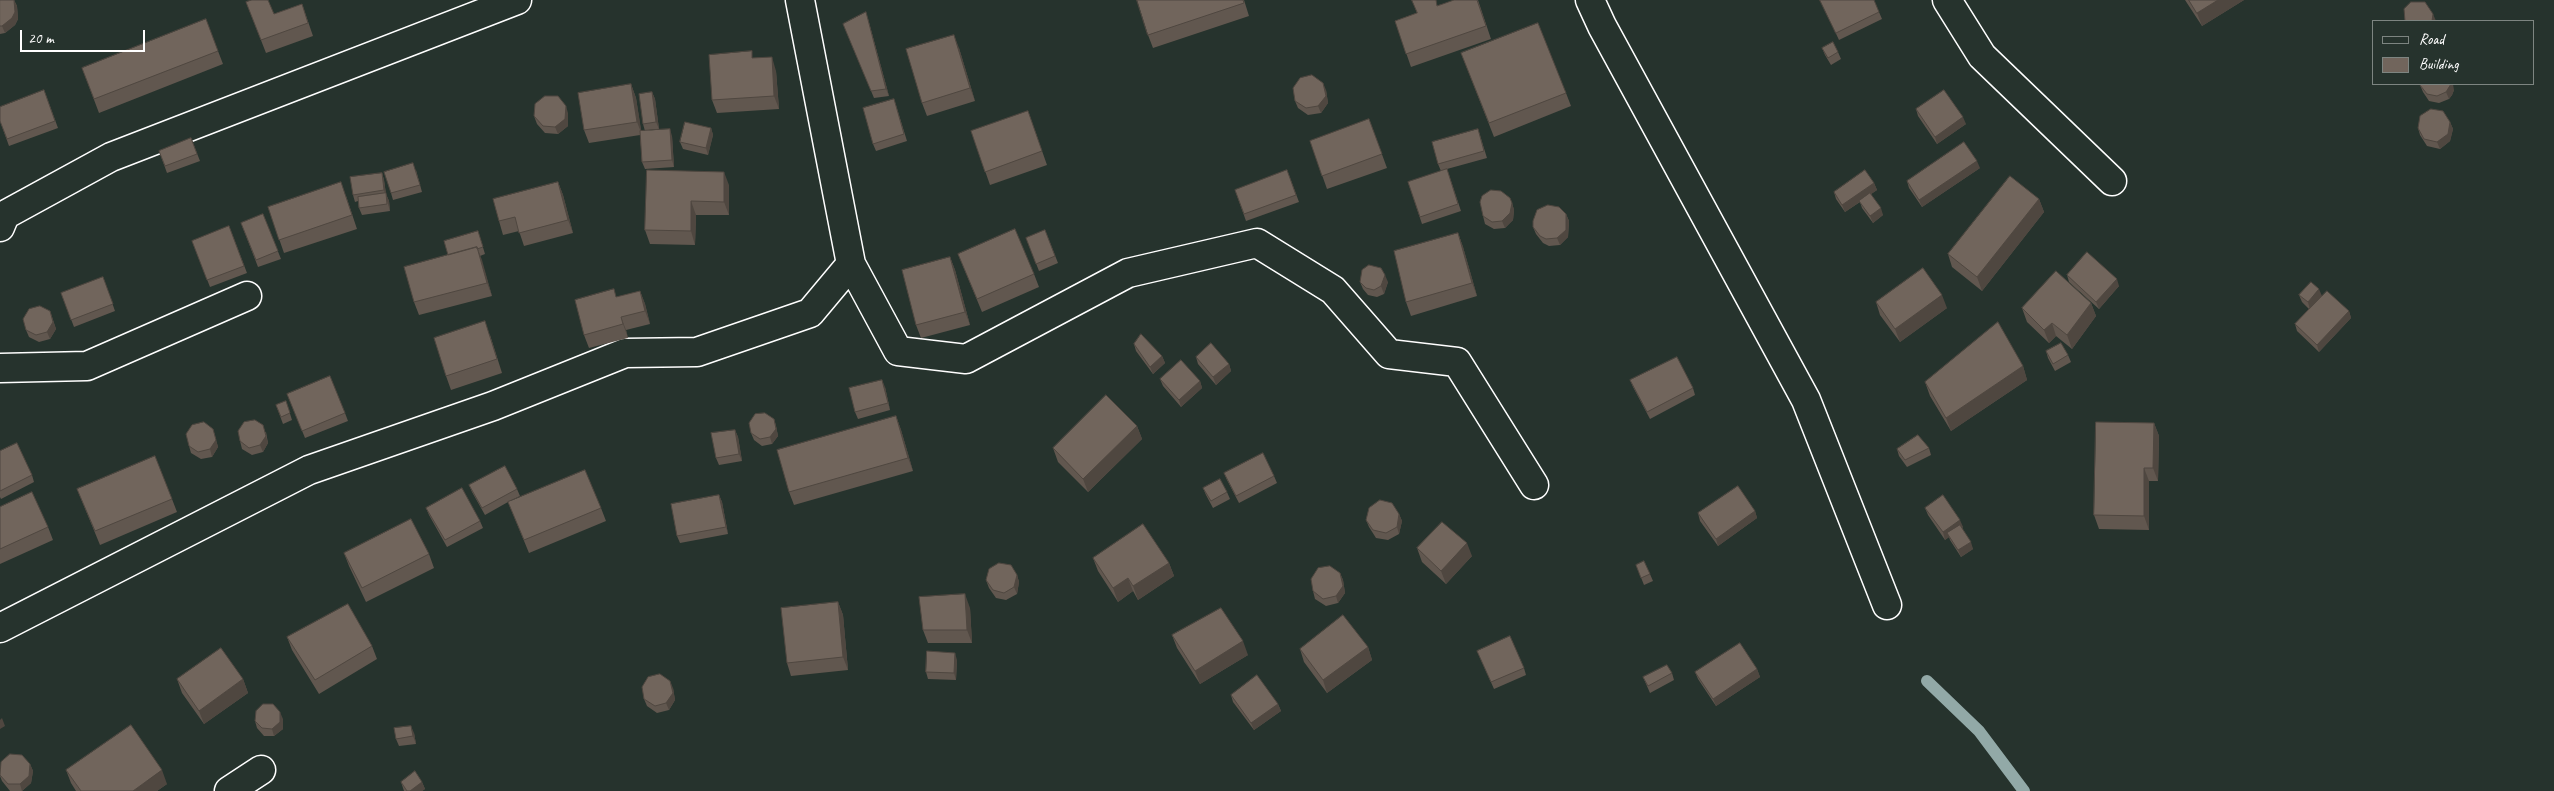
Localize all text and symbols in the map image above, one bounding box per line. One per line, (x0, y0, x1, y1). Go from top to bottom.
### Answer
scale bar (22, 20, 148, 52)
legend (2372, 20, 2534, 85)
text: 20 m (28, 29, 54, 48)
text: Road (2419, 30, 2444, 49)
text: Building (2419, 55, 2458, 74)

